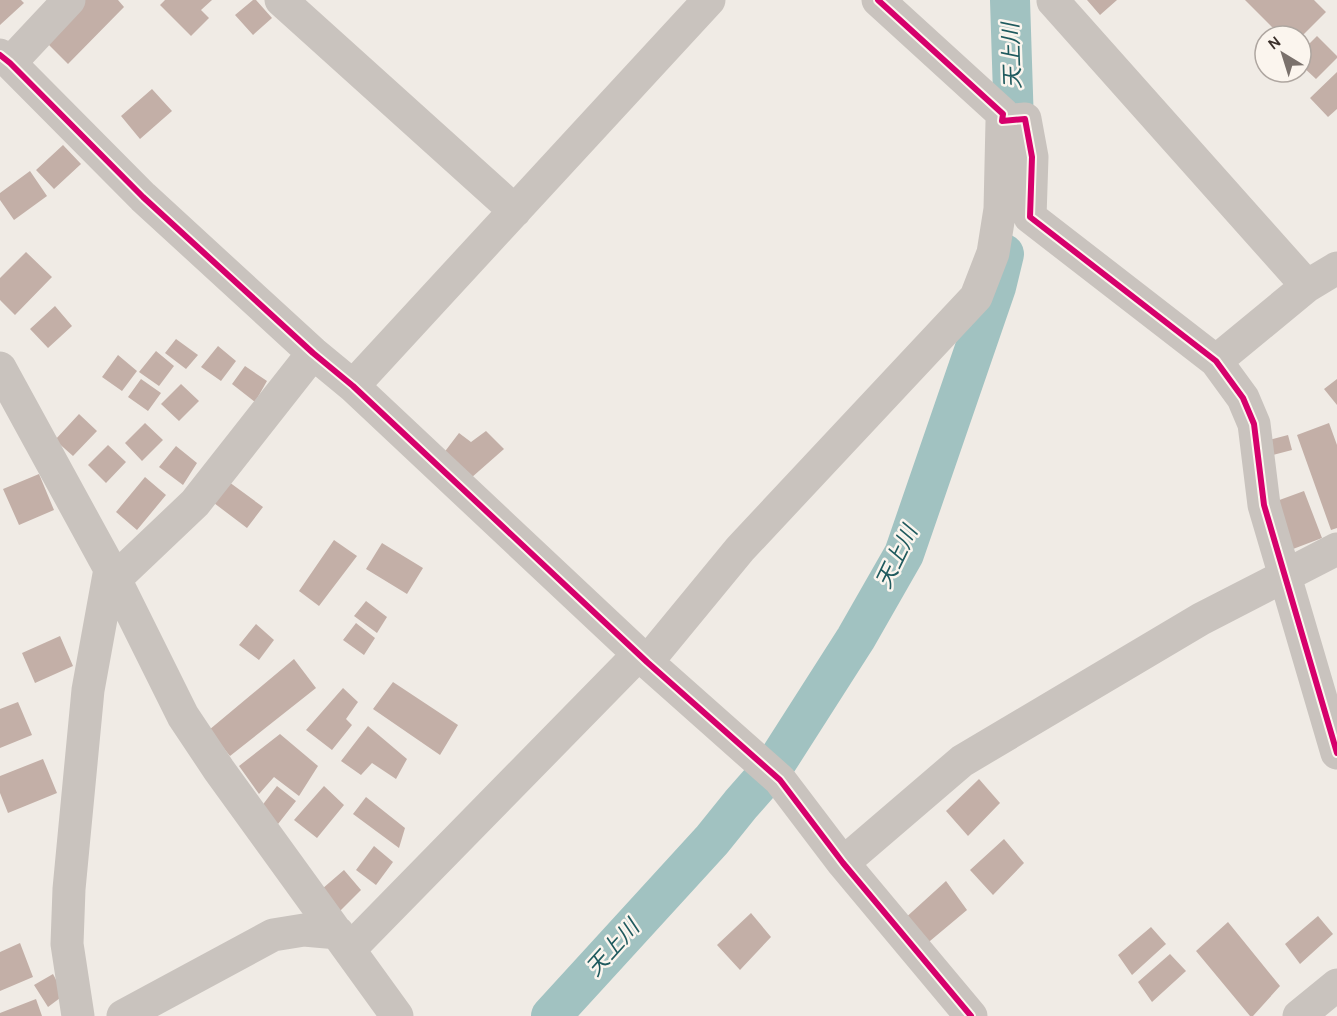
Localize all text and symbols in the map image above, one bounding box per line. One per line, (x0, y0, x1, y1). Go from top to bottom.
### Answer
water label: 天上川 (998, 21, 1026, 89)
north arrow (1253, 24, 1313, 84)
text: N (1264, 32, 1284, 54)
water label: 天上川 (871, 520, 924, 592)
water label: 天上川 (581, 913, 646, 981)

